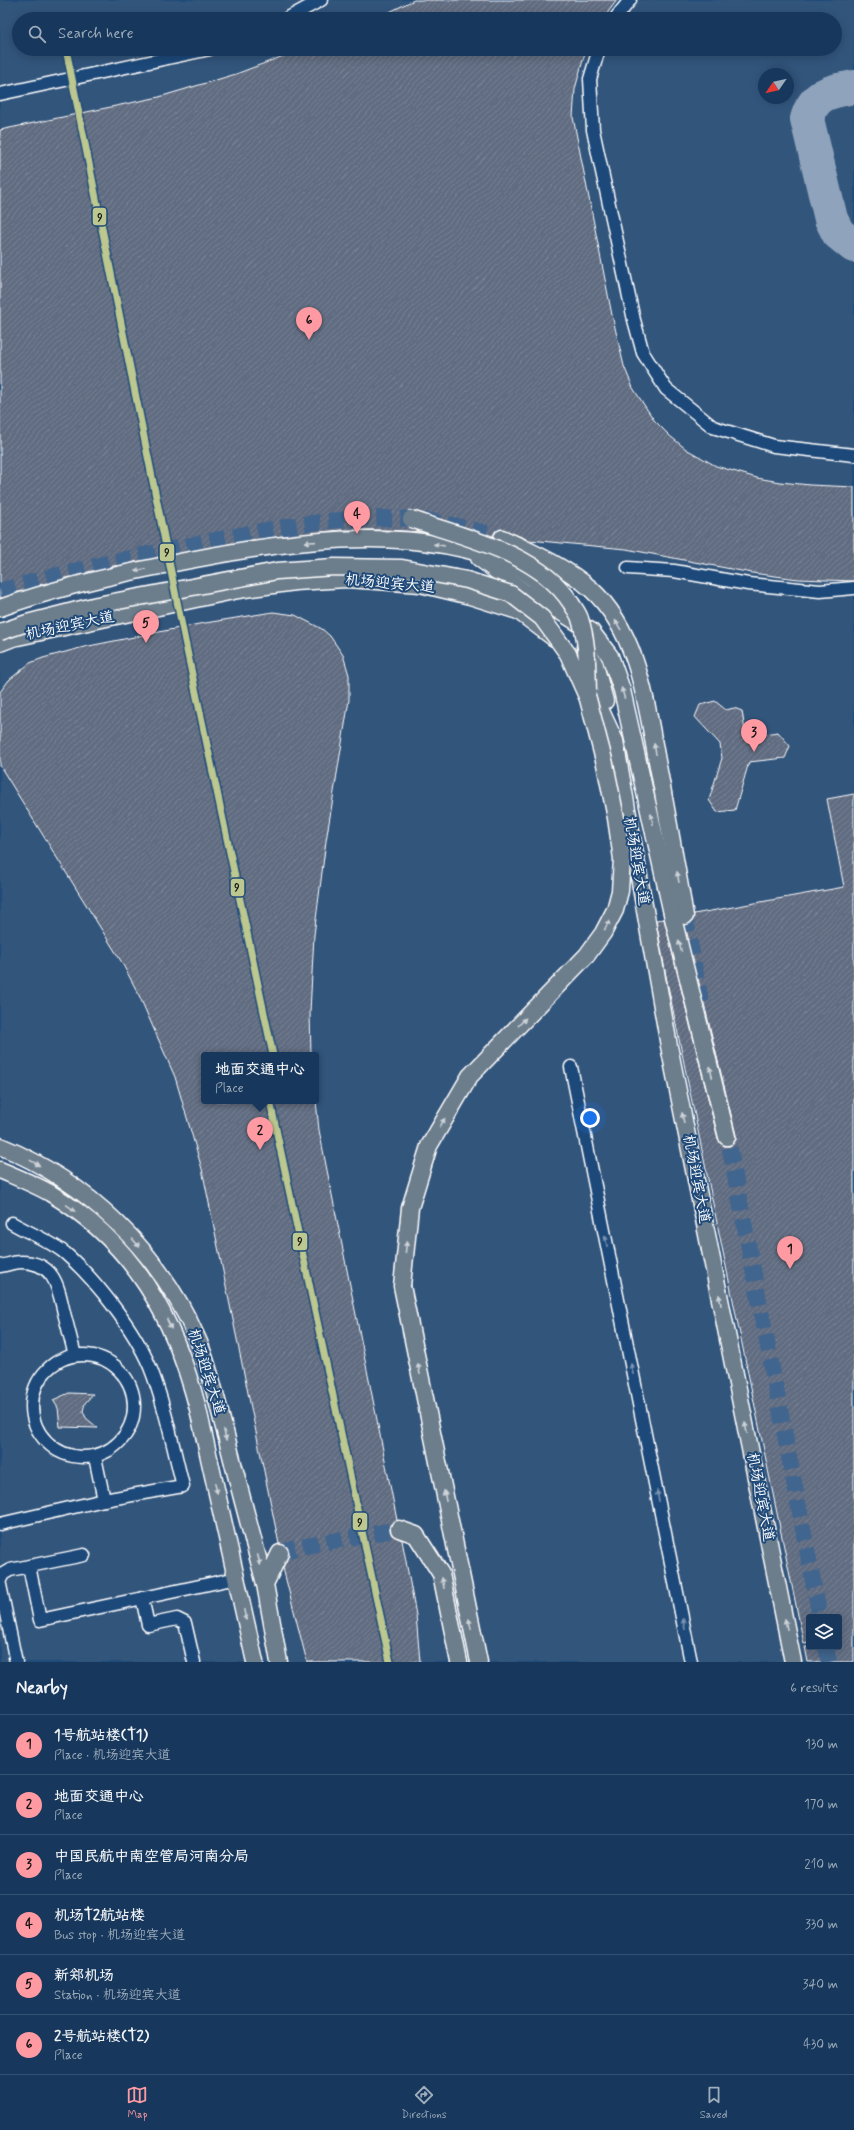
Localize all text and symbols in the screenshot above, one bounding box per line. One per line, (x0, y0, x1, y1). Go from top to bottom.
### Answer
search box (12, 12, 842, 56)
icon: search (26, 23, 48, 45)
text: Search here (58, 24, 134, 44)
north arrow (758, 68, 794, 104)
line badge: 9 (92, 207, 107, 226)
text: 9 (97, 211, 103, 225)
pin: 6 (296, 307, 322, 340)
pin: 4 (344, 501, 370, 534)
one-way arrow (304, 538, 316, 545)
one-way arrow (433, 542, 445, 548)
line badge: 9 (159, 543, 175, 562)
text: 9 (164, 546, 170, 560)
one-way arrow (134, 567, 146, 573)
street label: 机场迎宾大道 (344, 570, 436, 598)
street label: 机场迎宾大道 (24, 607, 116, 645)
pin: 5 (133, 610, 159, 643)
one-way arrow (615, 619, 622, 631)
one-way arrow (620, 686, 626, 698)
pin: 3 (741, 719, 767, 752)
one-way arrow (652, 743, 658, 755)
one-way arrow (648, 813, 654, 826)
street label: 机场迎宾大道 (618, 815, 654, 907)
one-way arrow (675, 871, 681, 883)
line badge: 9 (230, 878, 245, 897)
text: 9 (234, 881, 240, 895)
one-way arrow (604, 919, 611, 930)
one-way arrow (677, 940, 683, 952)
one-way arrow (517, 1017, 527, 1027)
popup (201, 1052, 319, 1104)
text: 地面交通中心 (215, 1060, 305, 1080)
one-way arrow (708, 1066, 714, 1078)
text: Place (215, 1080, 244, 1097)
your location (580, 1108, 600, 1128)
one-way arrow (680, 1112, 686, 1124)
pin: 2 (247, 1117, 273, 1150)
one-way arrow (438, 1117, 445, 1129)
street label: 机场迎宾大道 (678, 1133, 714, 1225)
one-way arrow (30, 1159, 41, 1166)
one-way arrow (66, 1204, 77, 1212)
line badge: 9 (292, 1232, 308, 1251)
text: 9 (297, 1235, 303, 1249)
one-way arrow (603, 1235, 609, 1248)
pin: 1 (777, 1236, 803, 1269)
one-way arrow (132, 1238, 141, 1248)
one-way arrow (403, 1241, 410, 1253)
one-way arrow (717, 1294, 723, 1306)
one-way arrow (166, 1318, 172, 1329)
street label: 机场迎宾大道 (183, 1326, 229, 1418)
one-way arrow (416, 1363, 422, 1375)
one-way arrow (629, 1363, 635, 1375)
one-way arrow (743, 1422, 749, 1434)
one-way arrow (223, 1429, 229, 1441)
street label: 机场迎宾大道 (742, 1451, 778, 1543)
one-way arrow (214, 1482, 220, 1495)
one-way arrow (441, 1490, 447, 1503)
one-way arrow (655, 1490, 661, 1502)
line badge: 9 (352, 1512, 368, 1531)
text: 9 (357, 1516, 363, 1530)
one-way arrow (256, 1555, 262, 1567)
one-way arrow (439, 1576, 445, 1589)
one-way arrow (242, 1609, 248, 1621)
map controls (806, 1614, 842, 1650)
button: layers (806, 1614, 842, 1650)
one-way arrow (467, 1618, 473, 1630)
one-way arrow (680, 1618, 686, 1630)
one-way arrow (782, 1618, 788, 1630)
text: Nearby (16, 1677, 68, 1699)
text: 6 results (790, 1680, 838, 1697)
text: 1号航站楼(T1) (54, 1726, 148, 1746)
text: 1 (26, 1736, 32, 1753)
text: 130 m (805, 1736, 838, 1753)
text: Place · 机场迎宾大道 (54, 1747, 171, 1764)
text: 地面交通中心 (54, 1787, 144, 1807)
text: 2 (26, 1796, 32, 1813)
text: 170 m (804, 1796, 838, 1813)
text: Place (54, 1807, 83, 1824)
text: 中国民航中南空管局河南分局 (54, 1847, 249, 1867)
text: 3 (26, 1856, 32, 1873)
text: 210 m (804, 1856, 838, 1873)
text: Place (54, 1867, 83, 1884)
text: 机场T2航站楼 (54, 1906, 145, 1926)
text: 4 (25, 1916, 33, 1933)
text: 330 m (805, 1916, 838, 1933)
text: Bus stop · 机场迎宾大道 (54, 1927, 185, 1944)
text: 新郑机场 (54, 1966, 114, 1986)
text: 5 (25, 1976, 33, 1993)
text: 340 m (803, 1976, 838, 1993)
text: Station · 机场迎宾大道 (54, 1987, 181, 2004)
text: 2号航站楼(T2) (54, 2027, 149, 2047)
text: 6 (26, 2036, 32, 2053)
text: 430 m (803, 2036, 838, 2053)
text: Place (54, 2047, 83, 2064)
tab: Map (126, 2084, 148, 2122)
tab: Directions (401, 2084, 447, 2122)
tab: Saved (700, 2084, 727, 2122)

